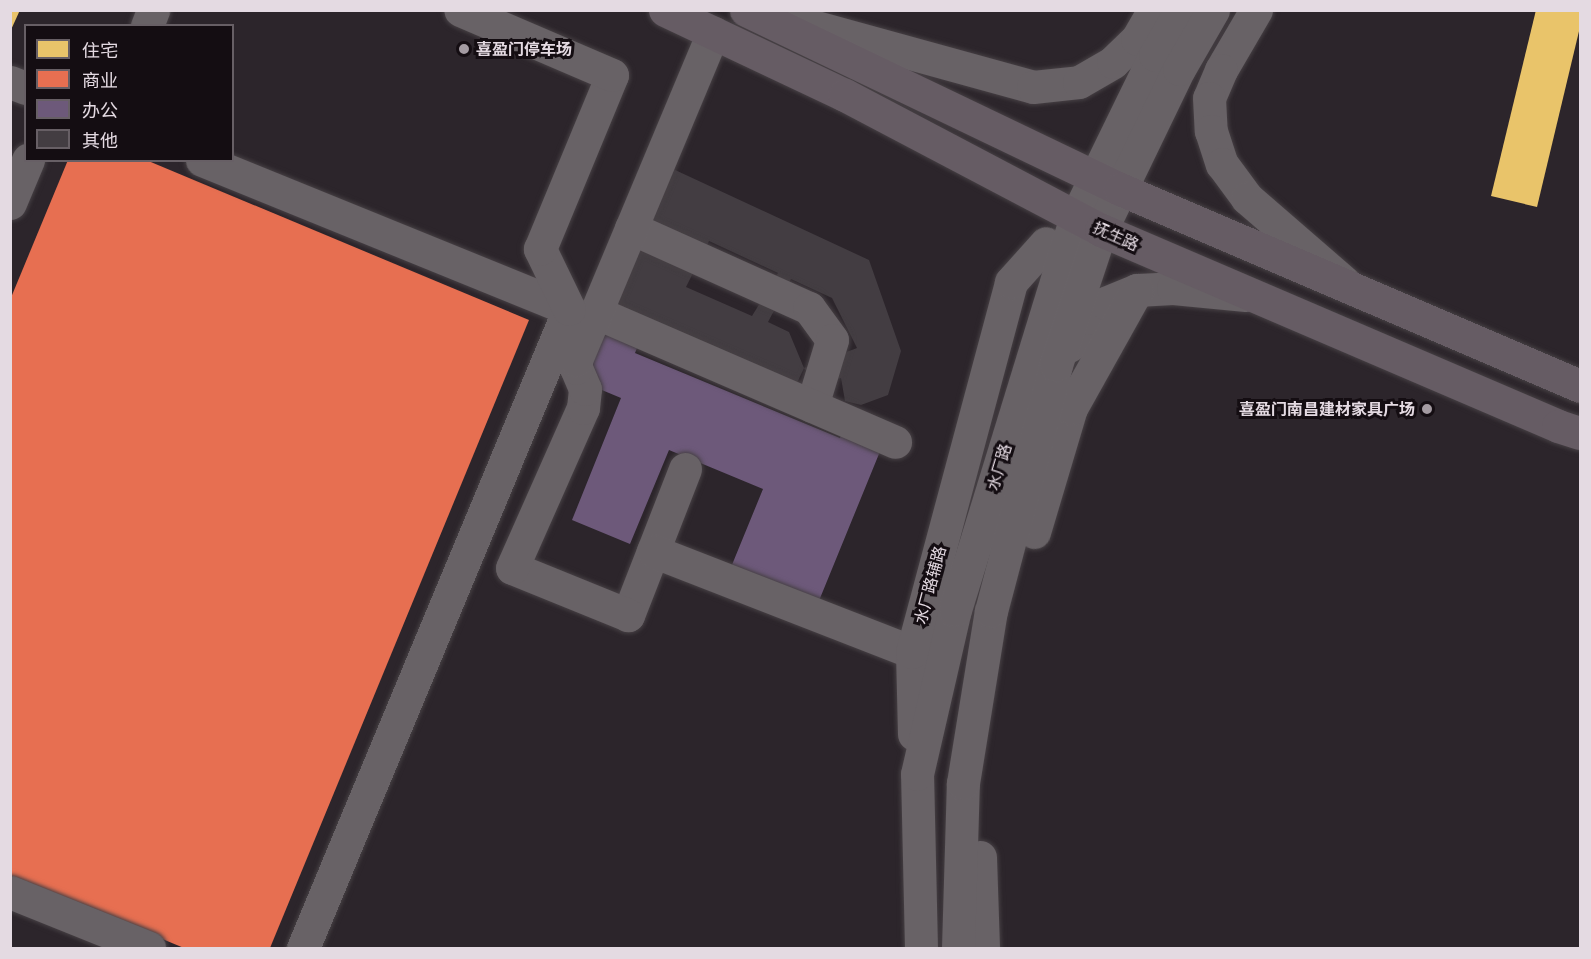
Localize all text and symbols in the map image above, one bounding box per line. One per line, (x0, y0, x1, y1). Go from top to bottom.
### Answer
legend (24, 24, 234, 162)
place label: 喜盈门停车场 (476, 39, 572, 59)
text: 住宅 (82, 40, 118, 61)
marker: 喜盈门停车场 (457, 42, 471, 56)
text: 商业 (82, 70, 118, 91)
text: 办公 (82, 100, 118, 121)
text: 其他 (82, 130, 118, 151)
street label: 抚生路 (1090, 217, 1142, 255)
place label: 喜盈门南昌建材家具广场 (1239, 399, 1415, 419)
marker: 喜盈门南昌建材家具广场 (1420, 402, 1434, 416)
street label: 水厂路 (983, 441, 1015, 493)
street label: 水厂路辅路 (910, 544, 950, 626)

